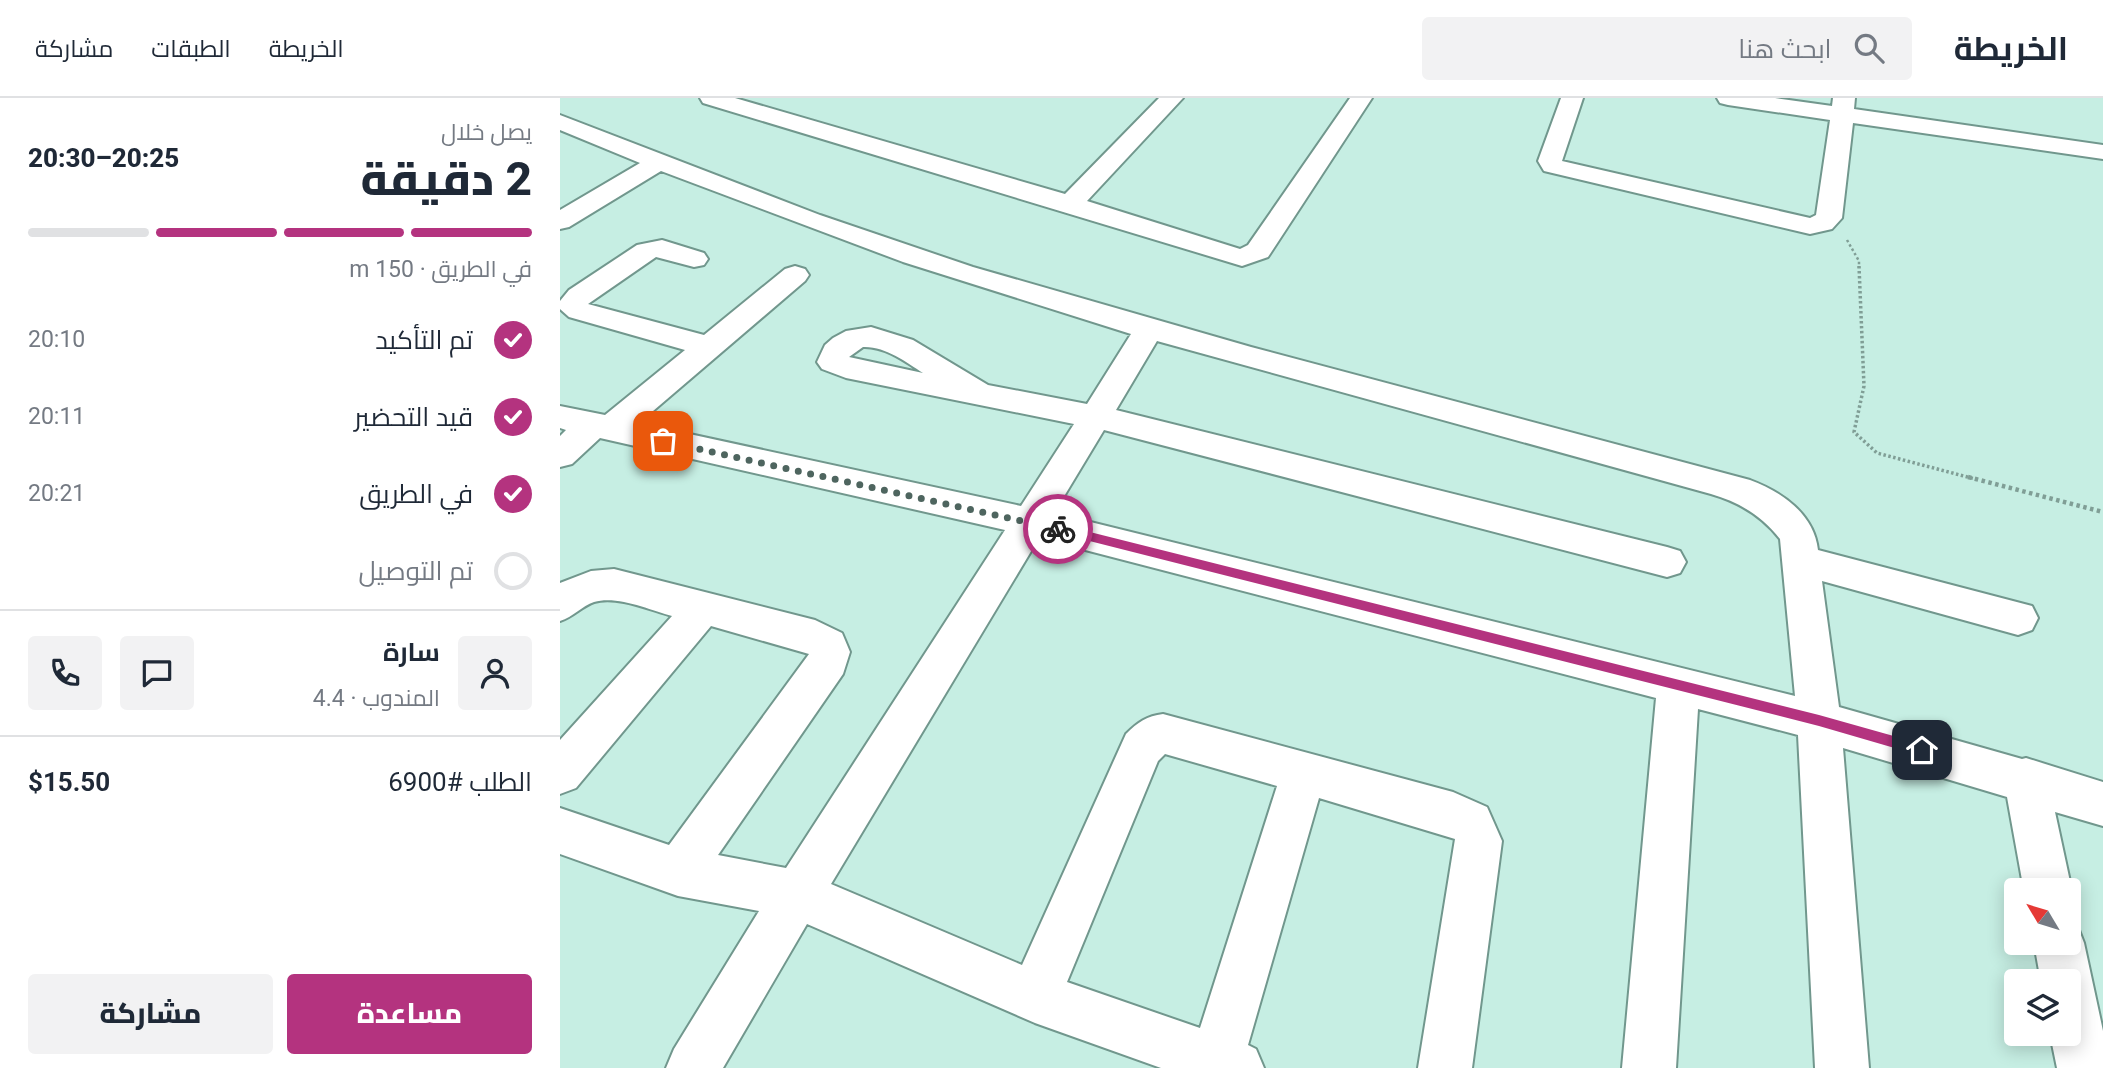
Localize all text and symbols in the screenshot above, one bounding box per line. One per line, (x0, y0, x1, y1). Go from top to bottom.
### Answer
search box (1422, 17, 1912, 80)
icon: search (1850, 29, 1888, 67)
text: الخريطة (1954, 29, 2068, 68)
text: ابحث هنا (1738, 34, 1832, 64)
text: مشاركة (35, 35, 113, 63)
text: الطبقات (151, 35, 231, 63)
text: الخريطة (269, 35, 344, 63)
text: يصل خلال (441, 119, 532, 146)
text: 20:25–20:30 (28, 143, 179, 173)
text: 2 دقيقة (360, 152, 532, 206)
text: في الطريق · 150 m (349, 256, 532, 283)
icon: check (494, 321, 532, 359)
text: تم التأكيد (375, 325, 473, 355)
text: 20:10 (28, 326, 85, 353)
icon: check (494, 398, 532, 436)
text: قيد التحضير (354, 402, 473, 432)
text: 20:11 (28, 403, 85, 430)
pin (633, 411, 693, 471)
icon: bag (644, 422, 682, 460)
icon: check (494, 475, 532, 513)
text: في الطريق (359, 479, 473, 509)
text: 20:21 (28, 480, 85, 507)
courier (1023, 494, 1093, 564)
icon: bike (1039, 510, 1077, 548)
text: تم التوصيل (359, 556, 473, 586)
button: phone (28, 636, 102, 710)
button: chat (120, 636, 194, 710)
button: person (458, 636, 532, 710)
text: سارة (383, 637, 440, 667)
text: المندوب · 4.4 (313, 685, 440, 712)
pin (1892, 720, 1952, 780)
icon: home (1903, 731, 1941, 769)
text: $15.50 (28, 767, 110, 797)
text: الطلب #6900 (388, 767, 532, 797)
north arrow (2004, 878, 2081, 956)
map controls (2004, 878, 2081, 1046)
button: layers (2004, 969, 2081, 1046)
button: مشاركة (28, 974, 273, 1054)
button: مساعدة (287, 974, 532, 1054)

